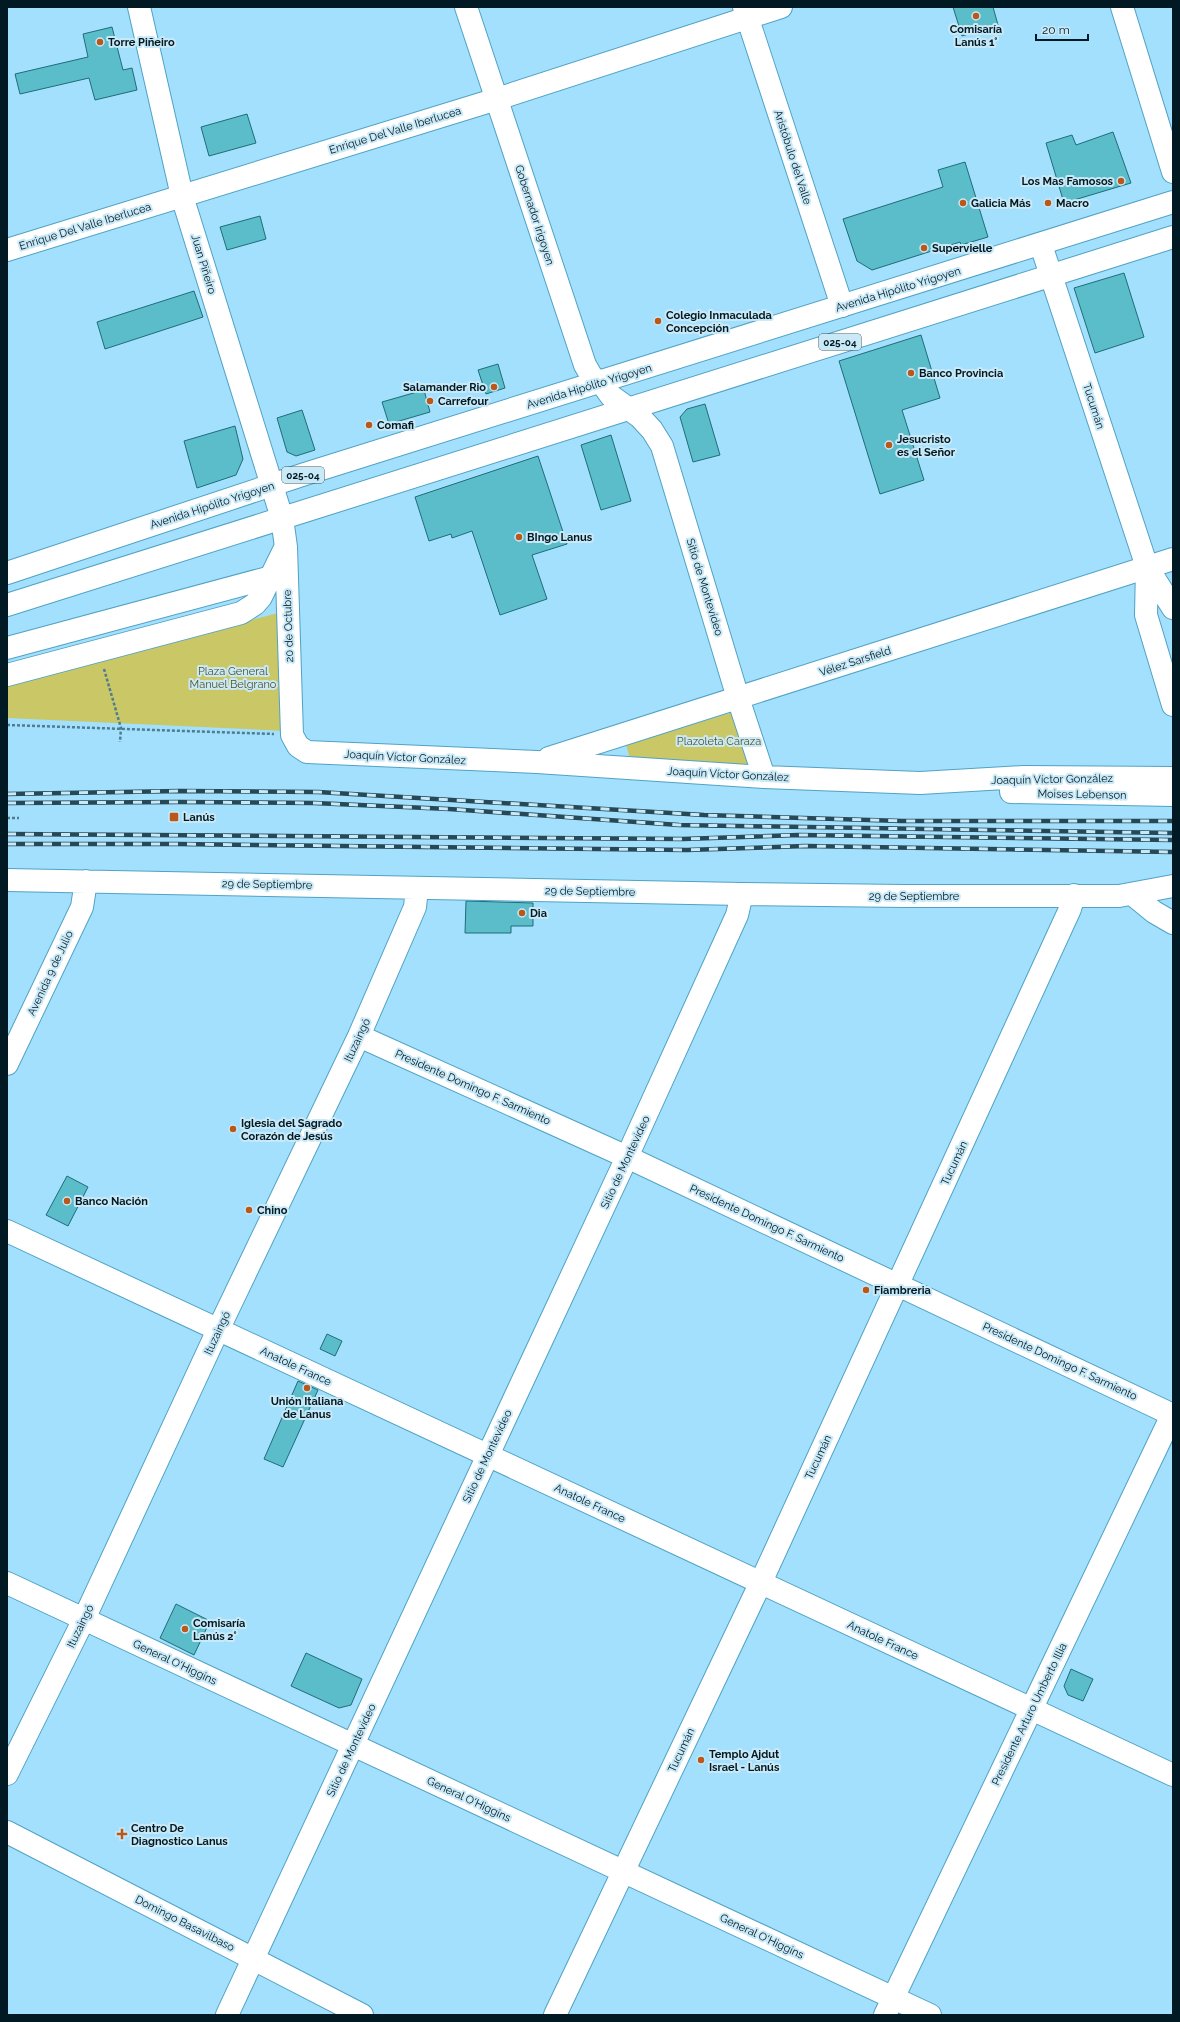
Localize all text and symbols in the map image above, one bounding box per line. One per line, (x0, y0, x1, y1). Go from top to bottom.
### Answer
marker: Comisaría Lanús 1° (971, 11, 981, 21)
scale bar (1036, 16, 1088, 42)
place label: Comisaría Lanús 1° (950, 23, 1002, 49)
text: 20 m (1042, 23, 1070, 37)
place label: Torre Piñeiro (108, 36, 175, 49)
marker: Torre Piñeiro (95, 37, 105, 47)
street label: Enrique Del Valle Iberlucea (328, 104, 463, 157)
street label: Aristóbulo del Valle (771, 108, 814, 207)
street label: Gobernador Irigoyen (512, 163, 557, 267)
place label: Los Mas Famosos (1021, 175, 1114, 188)
marker: Los Mas Famosos (1116, 176, 1126, 186)
place label: Galicia Más (971, 197, 1031, 210)
place label: Macro (1056, 197, 1089, 210)
marker: Galicia Más (958, 198, 968, 208)
marker: Macro (1043, 198, 1053, 208)
street label: Enrique Del Valle Iberlucea (18, 200, 153, 253)
street label: Juan Piñeiro (188, 233, 219, 296)
place label: Supervielle (932, 242, 993, 255)
marker: Supervielle (919, 243, 929, 253)
street label: Avenida Hipólito Yrigoyen (834, 264, 962, 315)
place label: Colegio Inmaculada Concepción (666, 309, 772, 335)
marker: Colegio Inmaculada Concepción (653, 316, 663, 326)
road number: 025-04 (819, 334, 861, 350)
street label: Avenida Hipólito Yrigoyen (525, 361, 653, 412)
place label: Banco Provincia (919, 367, 1003, 380)
marker: Banco Provincia (906, 368, 916, 378)
place label: Salamander Rio (403, 381, 486, 394)
marker: Salamander Rio (489, 382, 499, 392)
street label: Tucumán (1080, 382, 1107, 431)
place label: Carrefour (438, 395, 489, 408)
marker: Carrefour (425, 396, 435, 406)
place label: Comafi (377, 419, 414, 432)
marker: Comafi (364, 420, 374, 430)
place label: Jesucristo es el Señor (897, 433, 956, 459)
marker: Jesucristo es el Señor (884, 440, 894, 450)
road number: 025-04 (282, 467, 324, 483)
street label: Avenida Hipólito Yrigoyen (148, 479, 276, 532)
place label: BIngo Lanus (527, 531, 593, 544)
marker: BIngo Lanus (514, 532, 524, 542)
street label: Sitio de Montevideo (684, 537, 726, 638)
street label: 20 de Octubre (281, 589, 296, 663)
street label: Vélez Sarsfield (818, 644, 893, 679)
park label: Plaza General Manuel Belgrano (190, 665, 277, 691)
park label: Plazoleta Caraza (677, 735, 761, 748)
street label: Joaquín Víctor González (344, 748, 467, 767)
street label: Joaquín Víctor González (667, 765, 790, 784)
street label: Joaquín Víctor González (991, 772, 1114, 787)
street label: Moises Lebenson (1037, 787, 1127, 802)
marker: Lanús (168, 811, 180, 823)
place label: Lanús (183, 811, 215, 824)
street label: 29 de Septiembre (222, 877, 313, 892)
street label: 29 de Septiembre (545, 884, 636, 899)
street label: 29 de Septiembre (869, 890, 960, 903)
place label: Dia (530, 907, 547, 920)
marker: Dia (517, 908, 527, 918)
street label: Avenida 9 de Julio (25, 928, 76, 1018)
street label: Ituzaingó (342, 1016, 373, 1064)
street label: Presidente Domingo F. Sarmiento (393, 1047, 553, 1128)
street label: Sitio de Montevideo (598, 1113, 653, 1211)
place label: Iglesia del Sagrado Corazón de Jesús (241, 1117, 342, 1143)
marker: Iglesia del Sagrado Corazón de Jesús (228, 1124, 238, 1134)
street label: Tucumán (939, 1139, 970, 1187)
street label: Presidente Domingo F. Sarmiento (687, 1182, 847, 1265)
place label: Banco Nación (75, 1195, 148, 1208)
marker: Banco Nación (62, 1196, 72, 1206)
place label: Chino (257, 1204, 288, 1217)
marker: Chino (244, 1205, 254, 1215)
place label: Fiambreria (874, 1284, 931, 1297)
marker: Fiambreria (861, 1285, 871, 1295)
street label: Ituzaingó (202, 1309, 233, 1357)
street label: Presidente Domingo F. Sarmiento (980, 1320, 1140, 1403)
street label: Anatole France (258, 1344, 334, 1389)
marker: Unión Italiana de Lanus (302, 1383, 312, 1393)
place label: Unión Italiana de Lanus (271, 1395, 343, 1421)
street label: Sitio de Montevideo (460, 1407, 515, 1505)
street label: Tucumán (803, 1433, 834, 1481)
street label: Anatole France (552, 1481, 628, 1526)
street label: Ituzaingó (64, 1602, 97, 1650)
place label: Comisaría Lanús 2° (193, 1617, 245, 1643)
street label: Anatole France (845, 1618, 921, 1663)
marker: Comisaría Lanús 2° (180, 1624, 190, 1634)
street label: General O'Higgins (131, 1637, 219, 1688)
street label: Presidente Arturo Umberto Illia (989, 1641, 1070, 1788)
street label: Sitio de Montevideo (324, 1701, 379, 1799)
street label: Tucumán (666, 1726, 697, 1774)
place label: Templo Ajdut Israel - Lanús (709, 1748, 780, 1774)
marker: Templo Ajdut Israel - Lanús (696, 1755, 706, 1765)
street label: General O'Higgins (425, 1774, 513, 1825)
place label: Centro De Diagnostico Lanus (131, 1822, 228, 1848)
marker: Centro De Diagnostico Lanus (116, 1828, 128, 1840)
street label: Domingo Basavilbaso (133, 1893, 237, 1954)
street label: General O'Higgins (718, 1911, 806, 1962)

